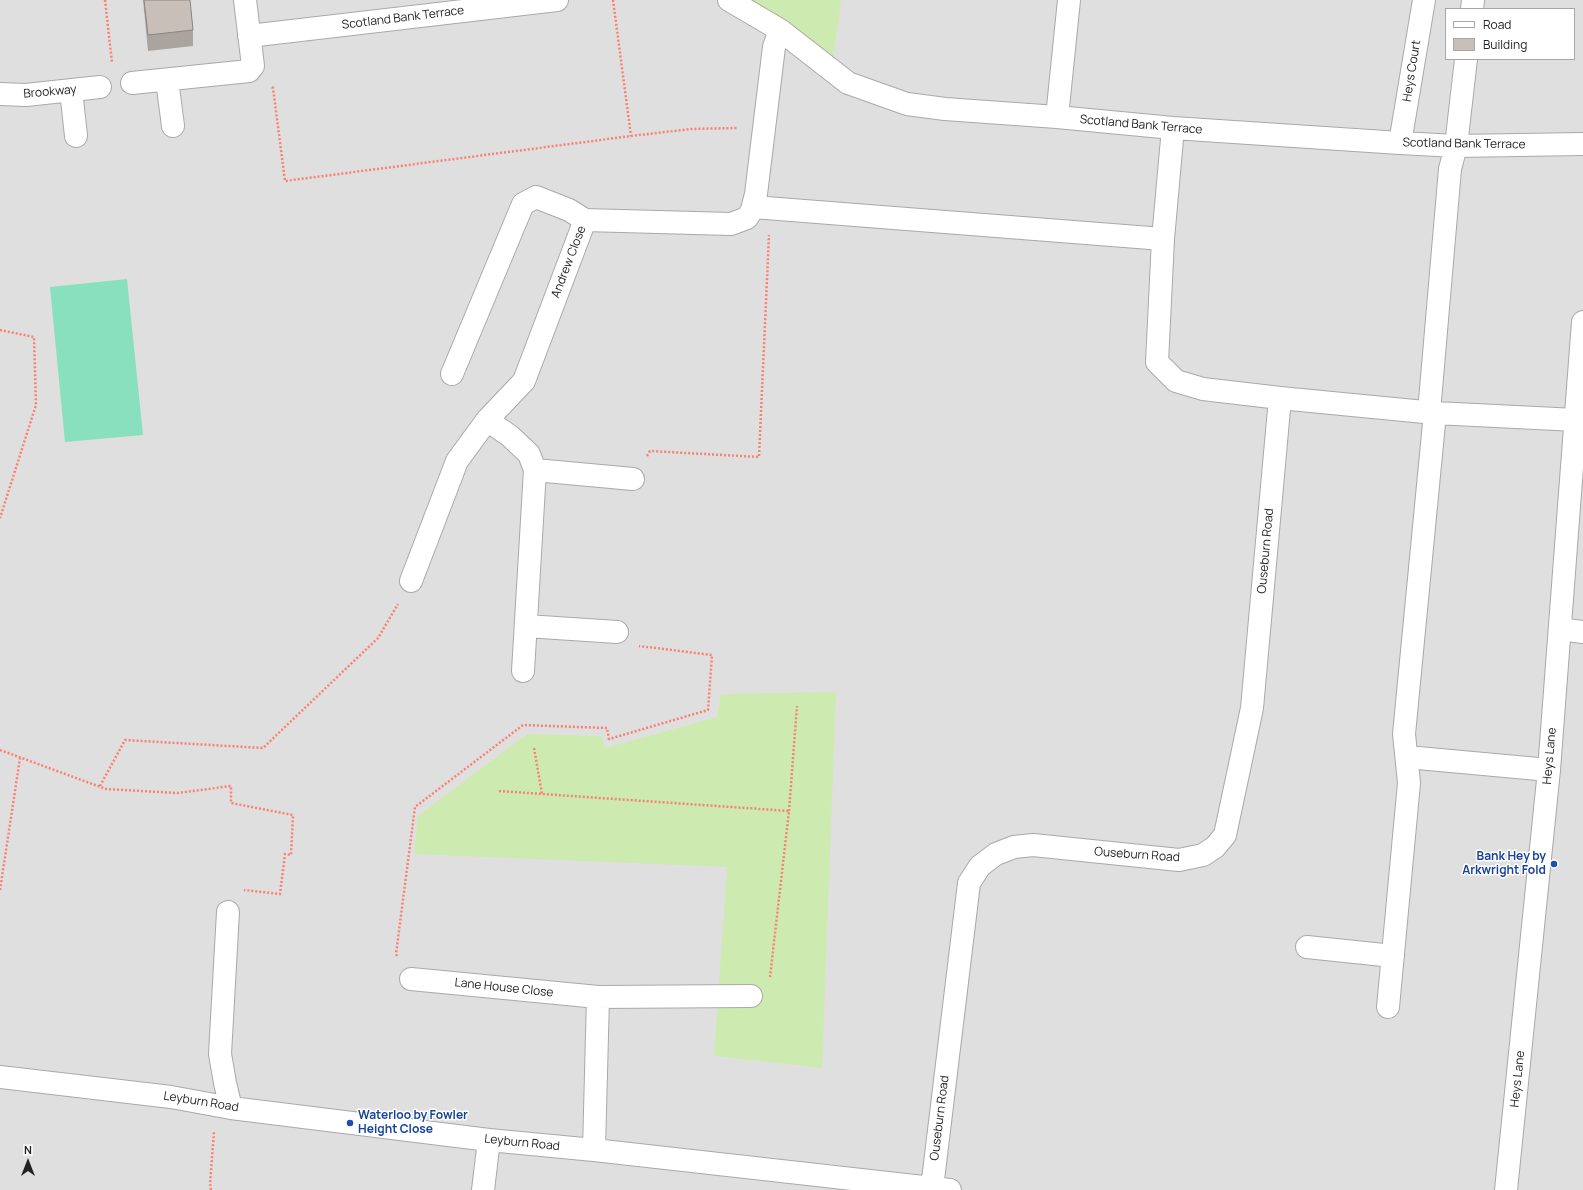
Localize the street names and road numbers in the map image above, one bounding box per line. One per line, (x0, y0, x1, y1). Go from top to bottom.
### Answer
street label: Scotland Bank Terrace (341, 3, 465, 33)
street label: Heys Court (1400, 39, 1424, 103)
street label: Brookway (23, 83, 77, 101)
street label: Scotland Bank Terrace (1079, 112, 1203, 138)
street label: Scotland Bank Terrace (1402, 136, 1526, 152)
street label: Andrew Close (549, 224, 589, 300)
street label: Ouseburn Road (1255, 508, 1277, 594)
street label: Heys Lane (1540, 727, 1560, 785)
street label: Ouseburn Road (1094, 845, 1180, 865)
street label: Lane House Close (454, 976, 554, 1000)
street label: Heys Lane (1508, 1050, 1528, 1108)
street label: Ouseburn Road (928, 1075, 952, 1161)
street label: Leyburn Road (162, 1089, 240, 1115)
street label: Leyburn Road (484, 1132, 560, 1154)

